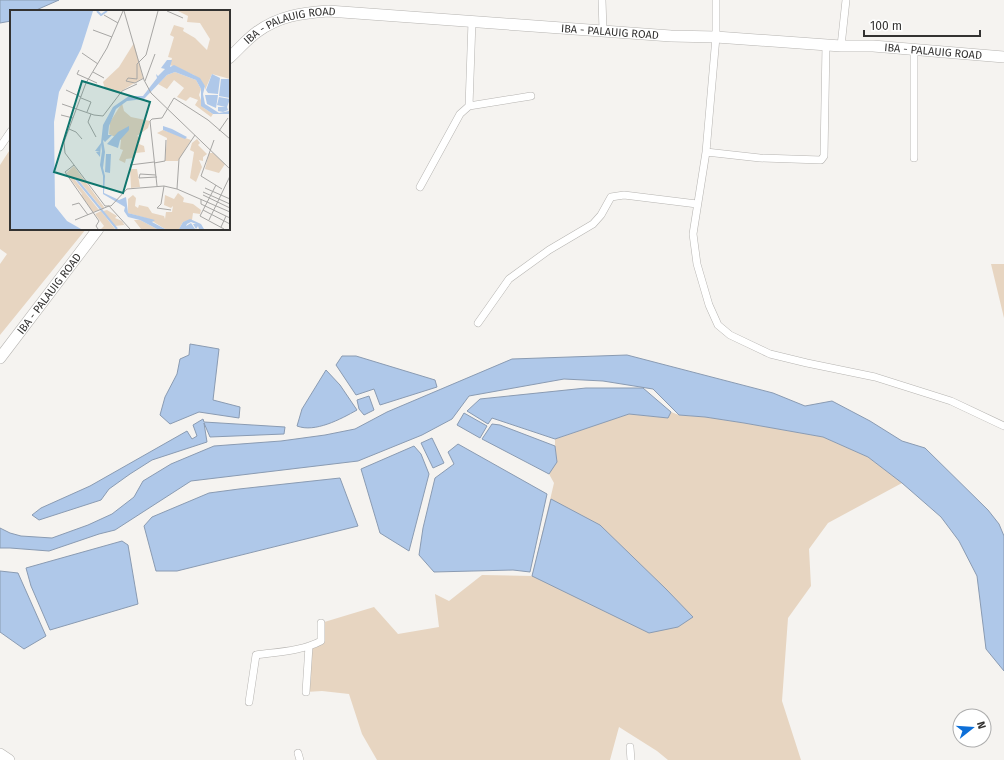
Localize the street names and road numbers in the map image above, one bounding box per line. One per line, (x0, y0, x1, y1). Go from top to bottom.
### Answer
street label: IBA - PALAUIG ROAD (241, 4, 336, 47)
street label: IBA - PALAUIG ROAD (560, 21, 659, 42)
street label: IBA - PALAUIG ROAD (884, 40, 983, 62)
street label: IBA - PALAUIG ROAD (14, 251, 84, 337)

